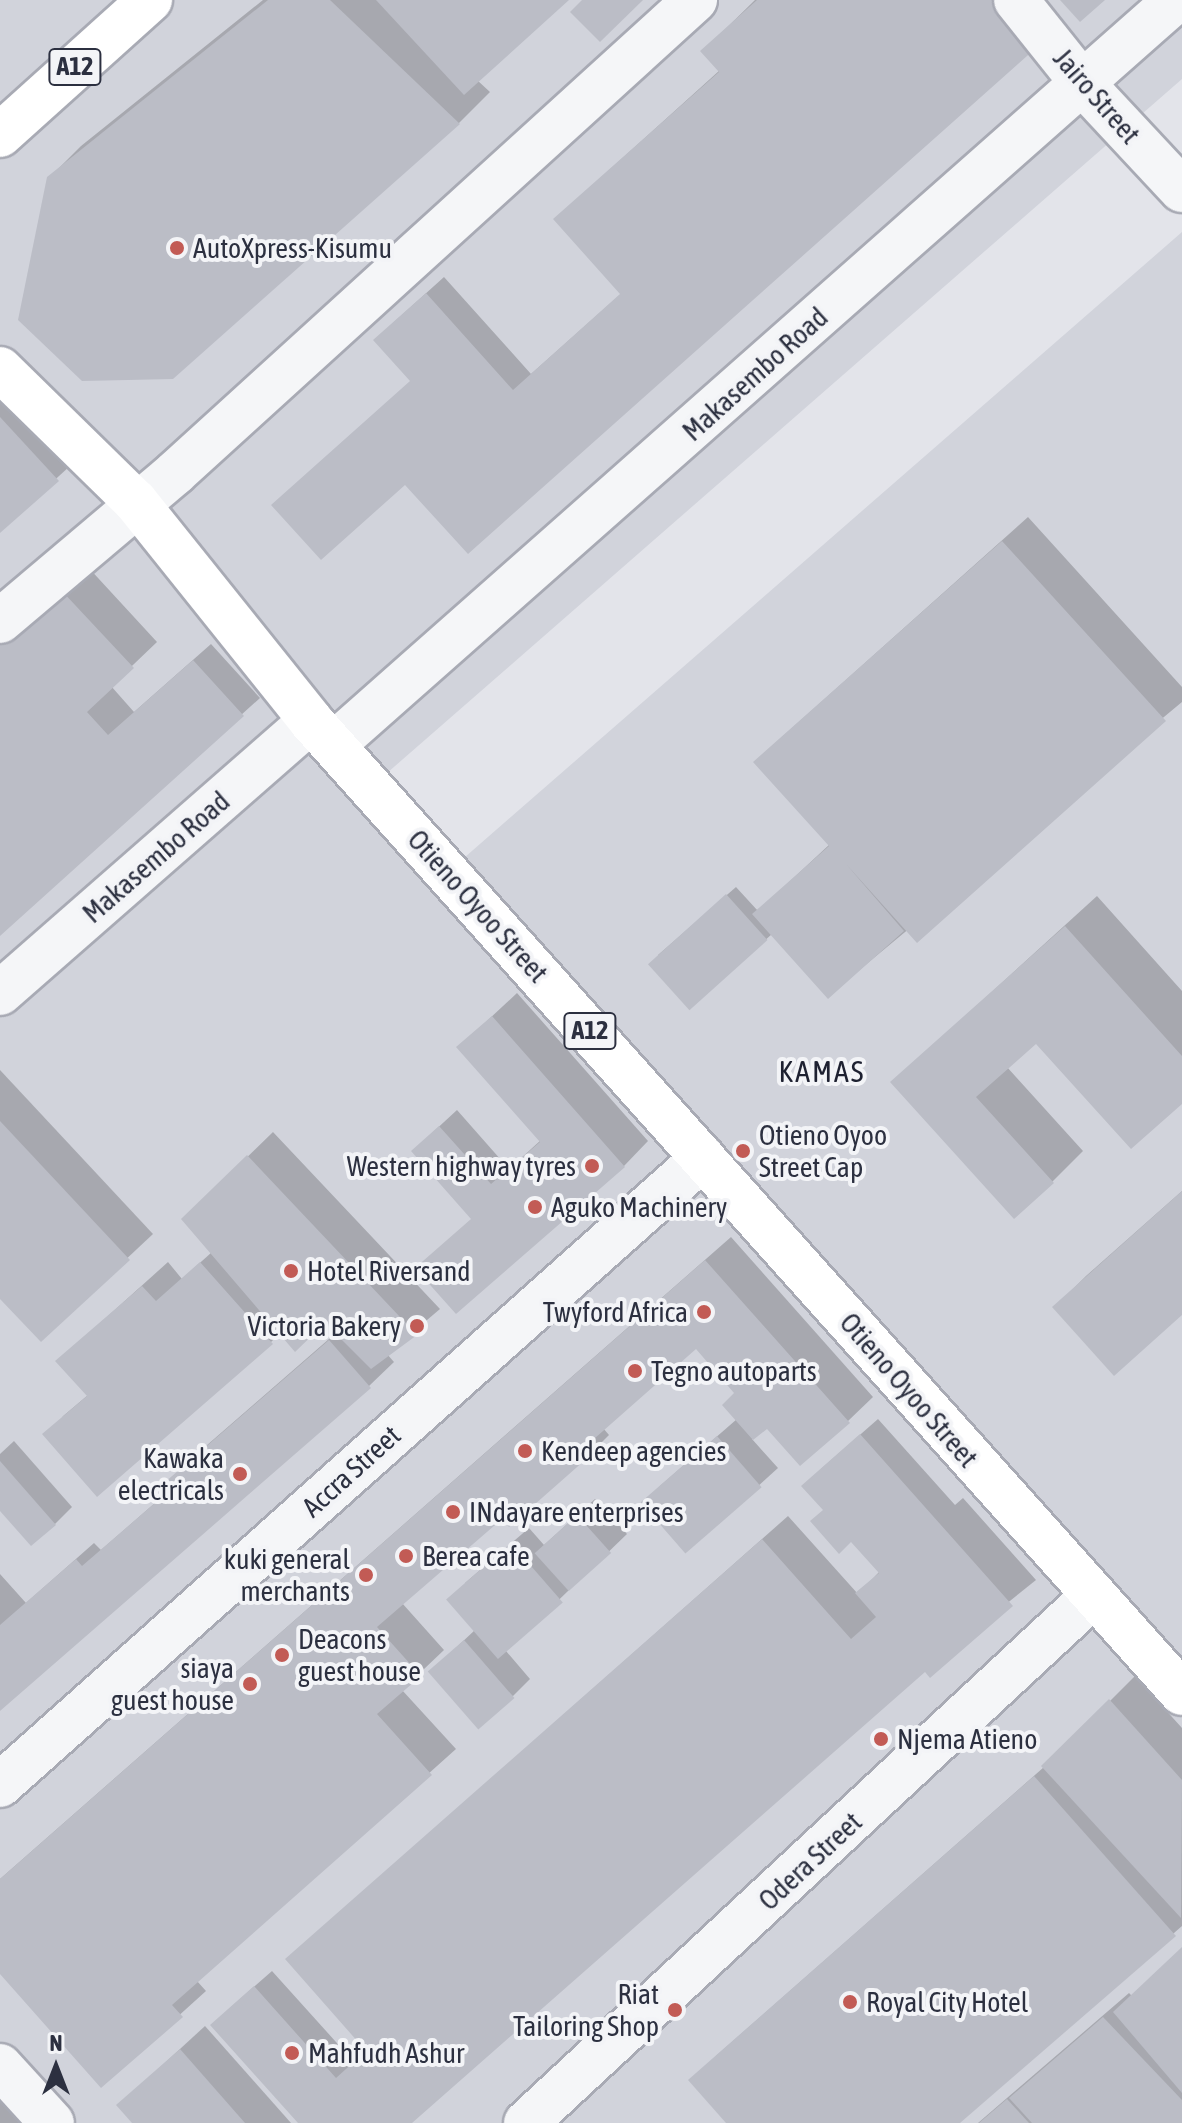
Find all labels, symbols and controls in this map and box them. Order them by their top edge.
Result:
street label: Jairo Street [1047,42,1147,150]
road number: A12 [47,45,103,89]
place label: AutoXpress-Kisumu [193,231,392,265]
marker: AutoXpress-Kisumu [168,239,186,257]
street label: Makasembo Road [676,300,834,448]
street label: Makasembo Road [76,784,236,930]
street label: Otieno Oyoo Street [401,823,555,989]
road number: A12 [562,1009,618,1053]
district label: KAMAS [779,1053,865,1089]
place label: Otieno Oyoo Street Cap [759,1118,887,1184]
marker: Otieno Oyoo Street Cap [734,1142,752,1160]
place label: Western highway tyres [347,1149,576,1183]
marker: Western highway tyres [583,1157,601,1175]
place label: Aguko Machinery [551,1190,727,1224]
marker: Aguko Machinery [526,1198,544,1216]
place label: Hotel Riversand [307,1254,471,1288]
marker: Hotel Riversand [282,1262,300,1280]
place label: Twyford Africa [543,1295,688,1329]
marker: Twyford Africa [695,1303,713,1321]
street label: Otieno Oyoo Street [833,1306,985,1474]
place label: Victoria Bakery [247,1309,401,1343]
marker: Victoria Bakery [408,1317,426,1335]
place label: Tegno autoparts [651,1354,817,1388]
marker: Tegno autoparts [626,1362,644,1380]
street label: Accra Street [295,1418,407,1524]
place label: Kendeep agencies [541,1434,726,1468]
place label: Kawaka electricals [118,1441,224,1507]
marker: Kendeep agencies [516,1442,534,1460]
marker: Kawaka electricals [231,1465,249,1483]
place label: INdayare enterprises [469,1495,684,1529]
marker: INdayare enterprises [444,1503,462,1521]
place label: Berea cafe [422,1539,530,1573]
place label: kuki general merchants [224,1542,350,1608]
marker: Berea cafe [397,1547,415,1565]
marker: kuki general merchants [357,1566,375,1584]
place label: Deacons guest house [298,1622,421,1688]
marker: Deacons guest house [273,1646,291,1664]
place label: siaya guest house [111,1651,234,1717]
marker: siaya guest house [241,1675,259,1693]
place label: Njema Atieno [897,1722,1037,1756]
marker: Njema Atieno [872,1730,890,1748]
street label: Odera Street [752,1805,868,1917]
place label: Riat Tailoring Shop [513,1977,659,2043]
place label: Royal City Hotel [866,1985,1028,2019]
marker: Royal City Hotel [841,1993,859,2011]
marker: Riat Tailoring Shop [666,2001,684,2019]
north arrow [16,2027,96,2107]
text: N [50,2030,62,2056]
place label: Mahfudh Ashur [308,2036,464,2070]
marker: Mahfudh Ashur [283,2044,301,2062]

